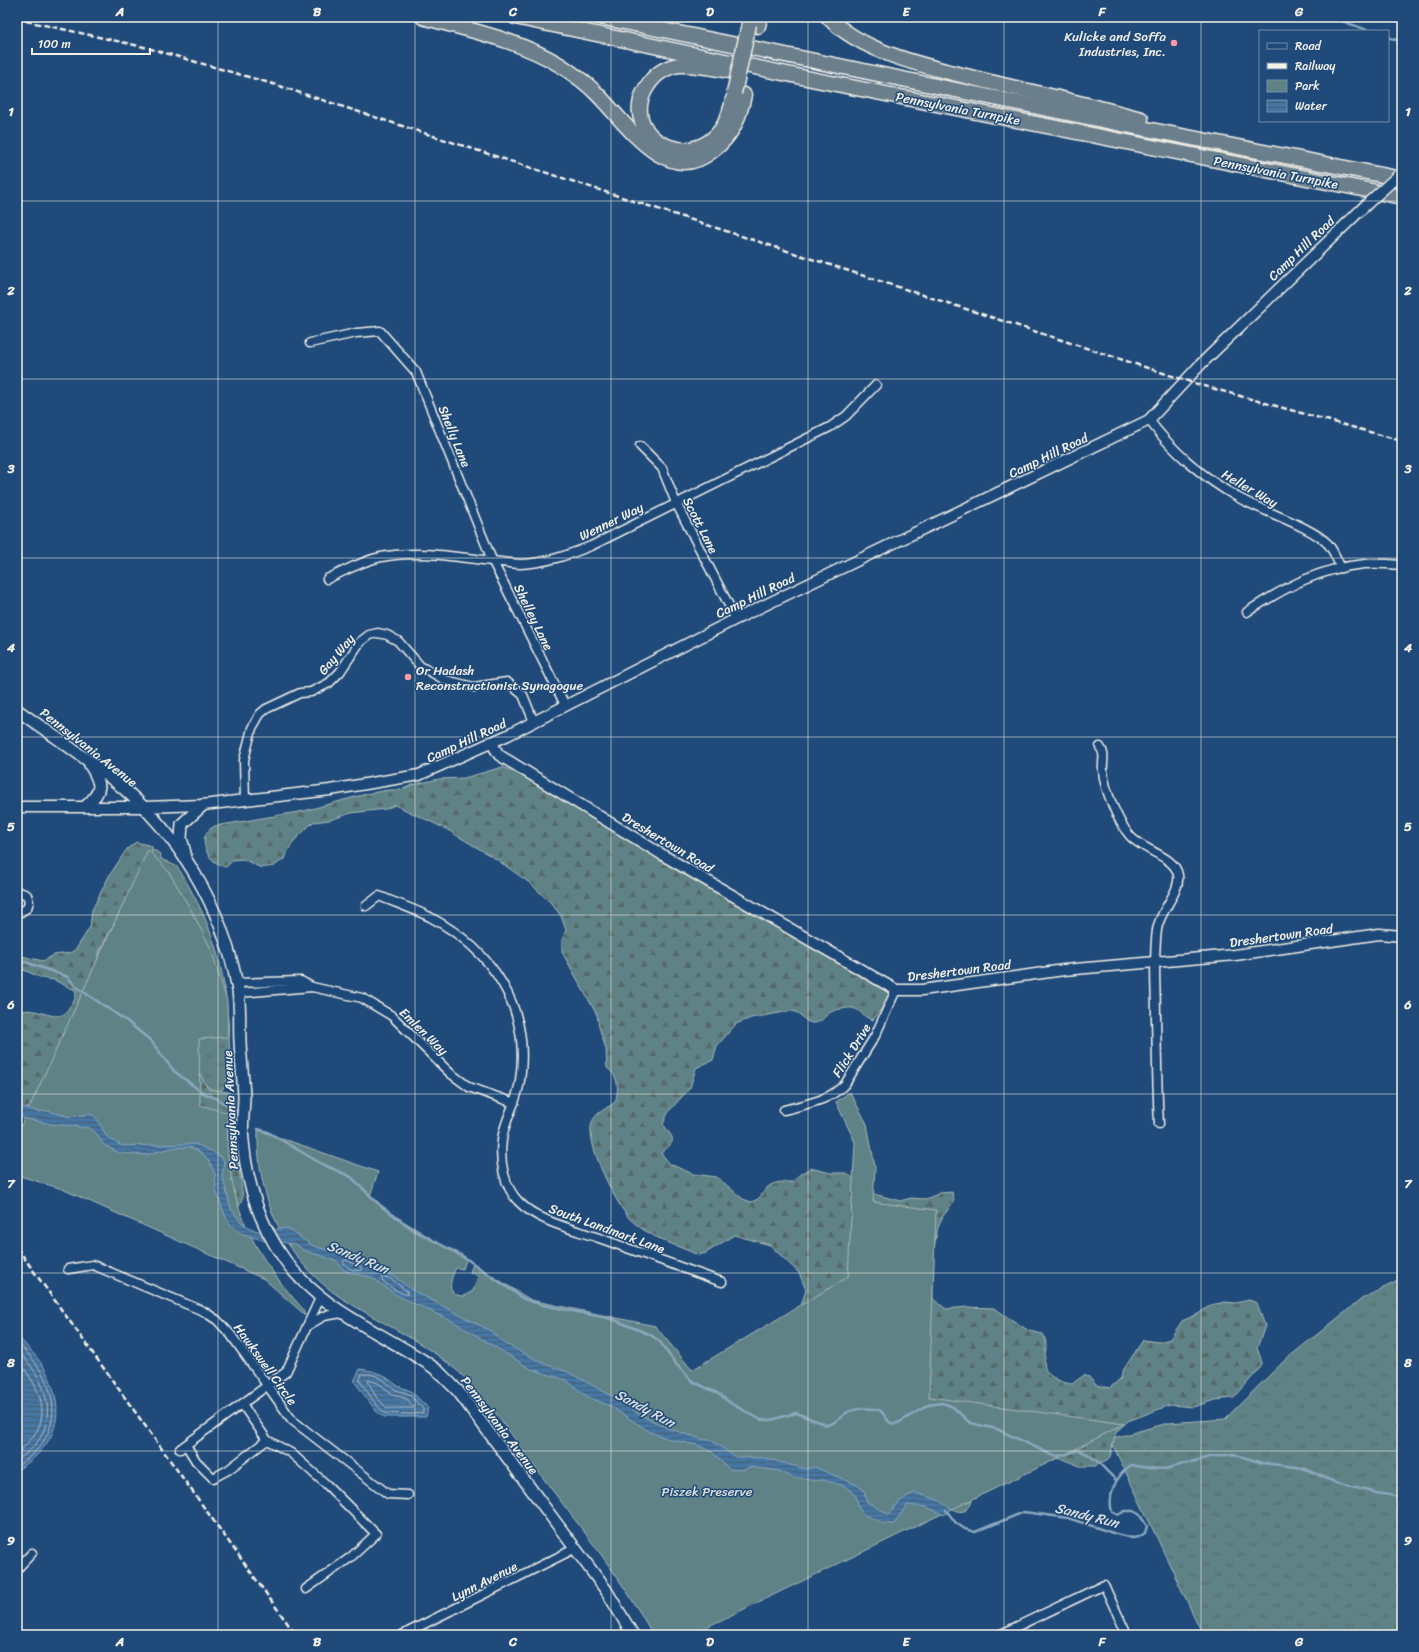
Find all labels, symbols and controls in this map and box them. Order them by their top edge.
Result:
text: A [115,0,124,23]
text: B [313,0,322,23]
text: C [508,0,518,23]
text: D [706,0,714,23]
text: E [902,0,911,23]
text: F [1097,0,1106,23]
text: G [1294,0,1304,23]
place label: Kulicke and Soffa Industries, Inc. [1064,25,1166,63]
scale bar [32,30,150,56]
legend [1259,30,1389,122]
text: 100 m [38,33,71,55]
text: Road [1295,35,1322,57]
marker: Kulicke and Soffa Industries, Inc. [1169,38,1179,48]
text: Railway [1295,55,1336,77]
text: Park [1295,75,1320,97]
street label: Pennsylvania Turnpike [894,85,1022,132]
text: Water [1295,95,1328,117]
text: 1 [8,100,14,123]
text: 1 [1405,100,1411,123]
street label: Pennsylvania Turnpike [1212,149,1340,196]
street label: Camp Hill Road [1262,209,1341,287]
text: 2 [6,279,15,302]
text: 2 [1403,279,1412,302]
street label: Shelly Lane [432,402,477,471]
street label: Camp Hill Road [1005,426,1093,485]
text: 3 [6,457,15,480]
text: 3 [1403,457,1412,480]
street label: Heller Way [1217,463,1283,514]
street label: Scott Lane [676,493,725,558]
street label: Wenner Way [575,496,648,547]
street label: Camp Hill Road [712,566,800,625]
street label: Shelley Lane [507,580,560,655]
street label: Gay Way [312,628,361,680]
text: 4 [6,636,16,659]
text: 4 [1403,636,1413,659]
place label: Or Hadash Reconstructionist Synagogue [416,659,584,697]
marker: Or Hadash Reconstructionist Synagogue [403,672,413,682]
street label: Pennsylvania Avenue [35,702,143,793]
street label: Camp Hill Road [422,711,511,769]
street label: Dreshertown Road [617,806,719,880]
text: 5 [7,815,15,838]
text: 5 [1404,815,1412,838]
street label: Dreshertown Road [1228,917,1335,954]
street label: Dreshertown Road [906,953,1013,988]
text: 6 [6,993,15,1016]
text: 6 [1403,993,1412,1016]
street label: Emlen Way [394,1002,454,1061]
street label: Flick Drive [826,1019,877,1082]
street label: Pennsylvania Avenue [216,1050,245,1170]
text: 7 [7,1172,16,1195]
text: 7 [1404,1172,1413,1195]
street label: South Landmark Lane [546,1197,668,1260]
water label: Sandy Run [323,1233,394,1282]
street label: Hawkswell Circle [228,1318,304,1411]
text: 8 [6,1351,15,1374]
text: 8 [1403,1351,1412,1374]
street label: Pennsylvania Avenue [455,1371,545,1480]
water label: Sandy Run [610,1382,681,1435]
park label: Piszek Preserve [662,1480,753,1503]
water label: Sandy Run [1052,1495,1123,1536]
text: 9 [7,1529,15,1552]
text: 9 [1404,1529,1412,1552]
street label: Lynn Avenue [447,1555,521,1608]
text: A [115,1630,124,1652]
text: B [313,1630,322,1652]
text: C [508,1630,518,1652]
text: D [706,1630,714,1652]
text: E [902,1630,911,1652]
text: F [1097,1630,1106,1652]
text: G [1294,1630,1304,1652]

